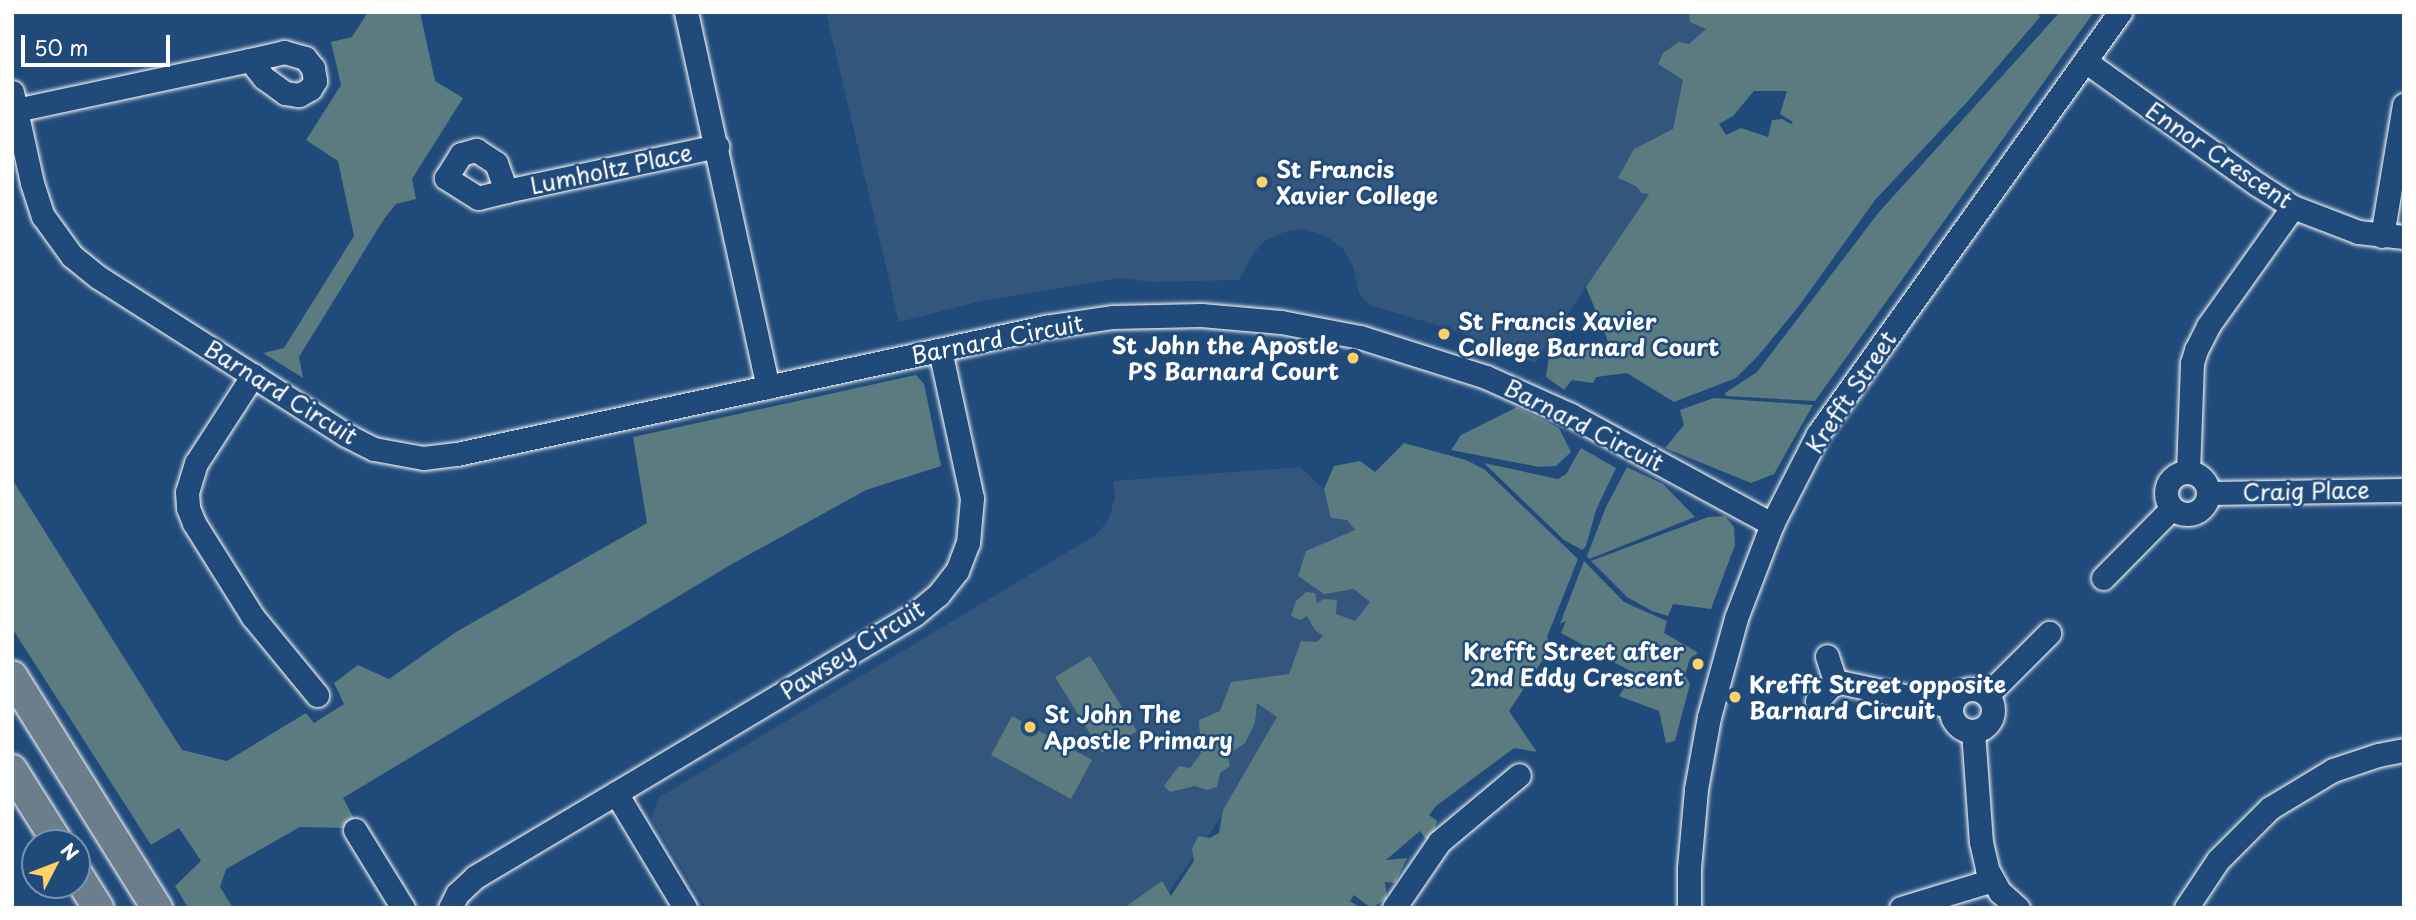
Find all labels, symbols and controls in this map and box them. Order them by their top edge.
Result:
scale bar [24,21,173,65]
text: 50 m [34,31,88,63]
street label: Ennor Crescent [2140,96,2298,214]
street label: Lumholtz Place [527,138,695,200]
place label: St Francis Xavier College [1276,155,1439,209]
marker: St Francis Xavier College [1254,174,1270,190]
place label: St Francis Xavier College Barnard Court [1458,307,1724,361]
street label: Barnard Circuit [908,309,1086,369]
marker: St Francis Xavier College Barnard Court [1436,326,1452,342]
street label: Krefft Street [1800,326,1902,458]
place label: St John the Apostle PS Barnard Court [1111,331,1339,385]
street label: Barnard Circuit [199,334,363,450]
marker: St John the Apostle PS Barnard Court [1345,350,1361,366]
street label: Barnard Circuit [1500,373,1668,477]
street label: Craig Place [2242,476,2370,506]
street label: Pawsey Circuit [775,595,929,705]
place label: Krefft Street after 2nd Eddy Crescent [1462,637,1684,691]
marker: Krefft Street after 2nd Eddy Crescent [1690,656,1706,672]
place label: Krefft Street opposite Barnard Circuit [1749,670,2008,724]
marker: Krefft Street opposite Barnard Circuit [1727,689,1743,705]
place label: St John The Apostle Primary [1044,700,1234,754]
marker: St John The Apostle Primary [1022,719,1038,735]
north arrow [21,829,91,899]
text: N [55,836,86,866]

